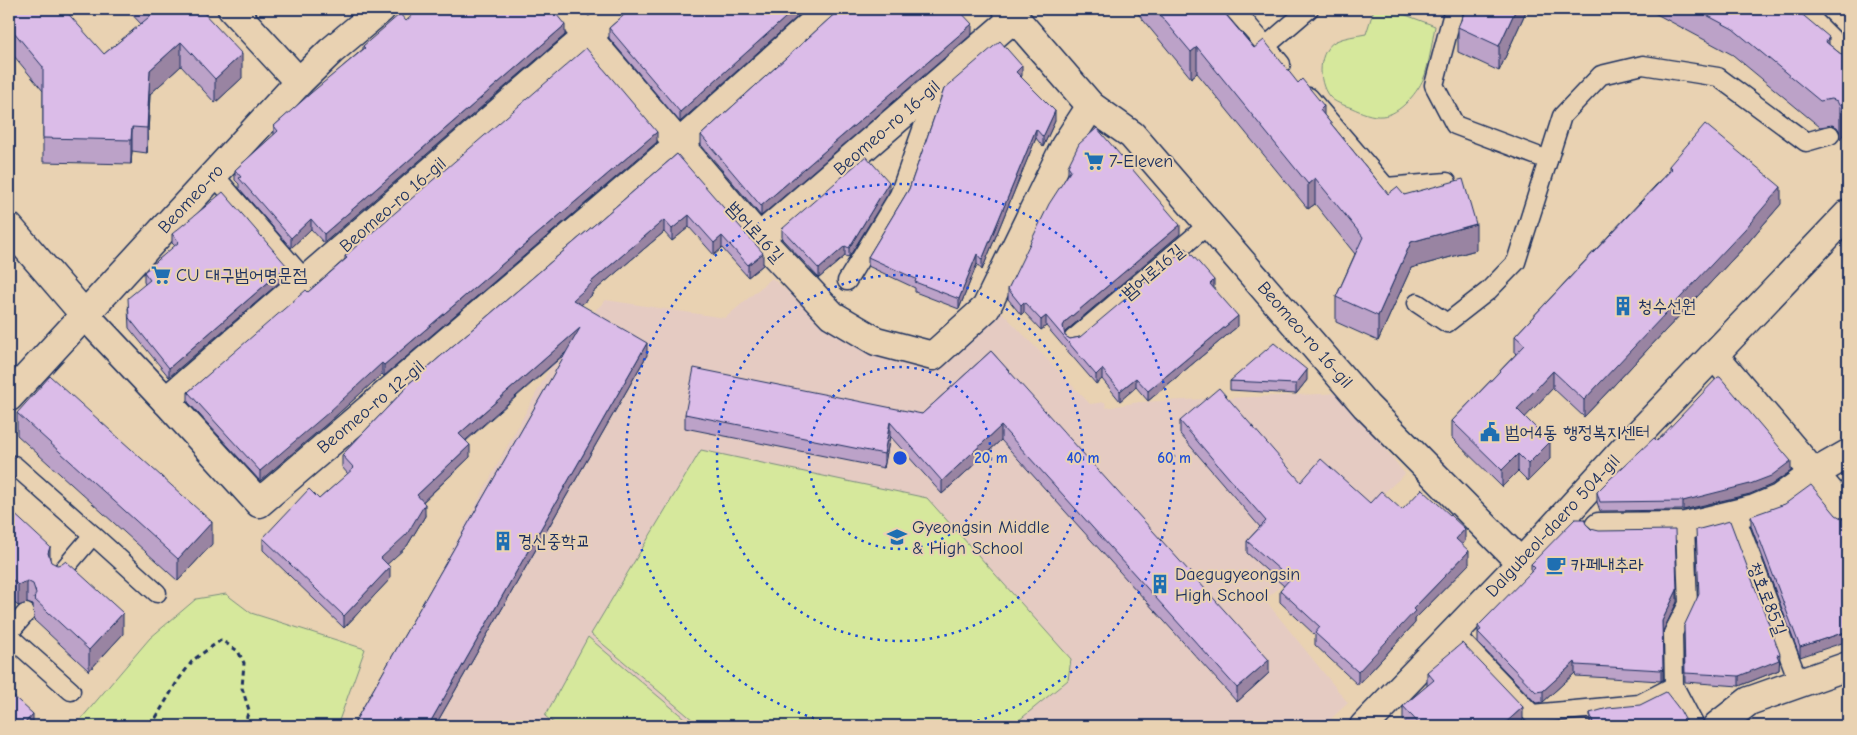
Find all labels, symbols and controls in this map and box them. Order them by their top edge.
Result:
street label: Beomeo-ro 16-gil [829,76,945,180]
supermarket icon: 7-Eleven [1083,150,1105,172]
place label: 7-Eleven [1109,151,1173,172]
street label: Beomeo-ro 16-gil [335,153,451,257]
street label: Beomeo-ro [154,160,228,238]
street label: 범어로16길 [722,197,788,267]
street label: 범어로16길 [1118,240,1189,304]
supermarket icon: CU 대구범어명문점 [150,264,172,286]
place label: CU 대구범어명문점 [176,265,307,286]
street label: Beomeo-ro 16-gil [1253,277,1357,393]
building icon: 청수선원 [1612,295,1634,317]
place label: 청수선원 [1638,296,1696,317]
street label: Beomeo-ro 12-gil [313,356,429,458]
public building icon: 범어4동 행정복지센터 [1479,421,1501,443]
place label: 범어4동 행정복지센터 [1505,422,1650,443]
centre of rings [891,449,909,467]
text: 20 m [974,449,1008,467]
text: 40 m [1067,449,1100,467]
text: 60 m [1157,449,1191,467]
street label: Dalgubeol-daero 504-gil [1482,450,1624,602]
place label: Gyeongsin Middle & High School [912,517,1049,559]
school or university icon: Gyeongsin Middle & High School [886,526,908,548]
building icon: 경신중학교 [492,530,514,552]
place label: 경신중학교 [518,531,590,552]
cafe icon: 카페내추라 [1545,554,1567,576]
place label: 카페내추라 [1571,555,1644,576]
street label: 청호로85길 [1743,559,1791,639]
place label: Daegugyeongsin High School [1175,564,1300,606]
building icon: Daegugyeongsin High School [1149,573,1171,595]

